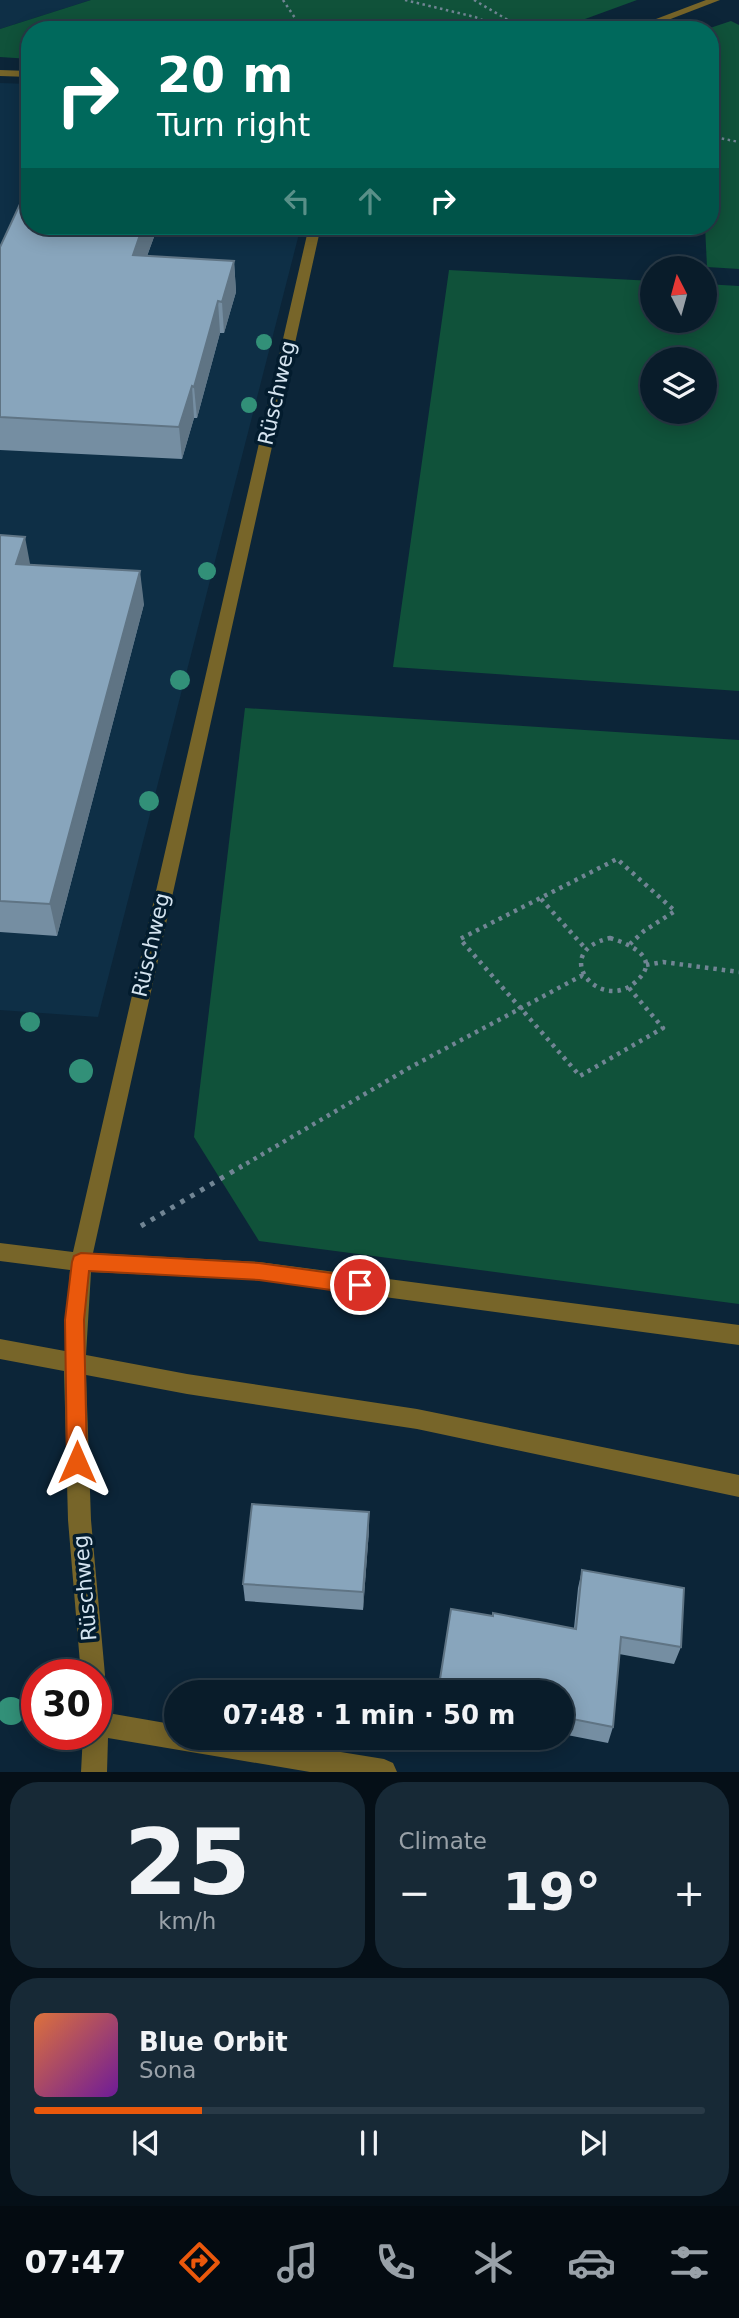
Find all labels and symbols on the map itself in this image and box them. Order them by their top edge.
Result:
north arrow [640,256,718,332]
street label: Rüschweg [253,339,301,447]
street label: Rüschweg [127,891,175,999]
pin [330,1255,390,1315]
position arrow [40,1425,114,1499]
street label: Rüschweg [68,1534,102,1642]
speed limit sign: 30 [21,1659,112,1750]

